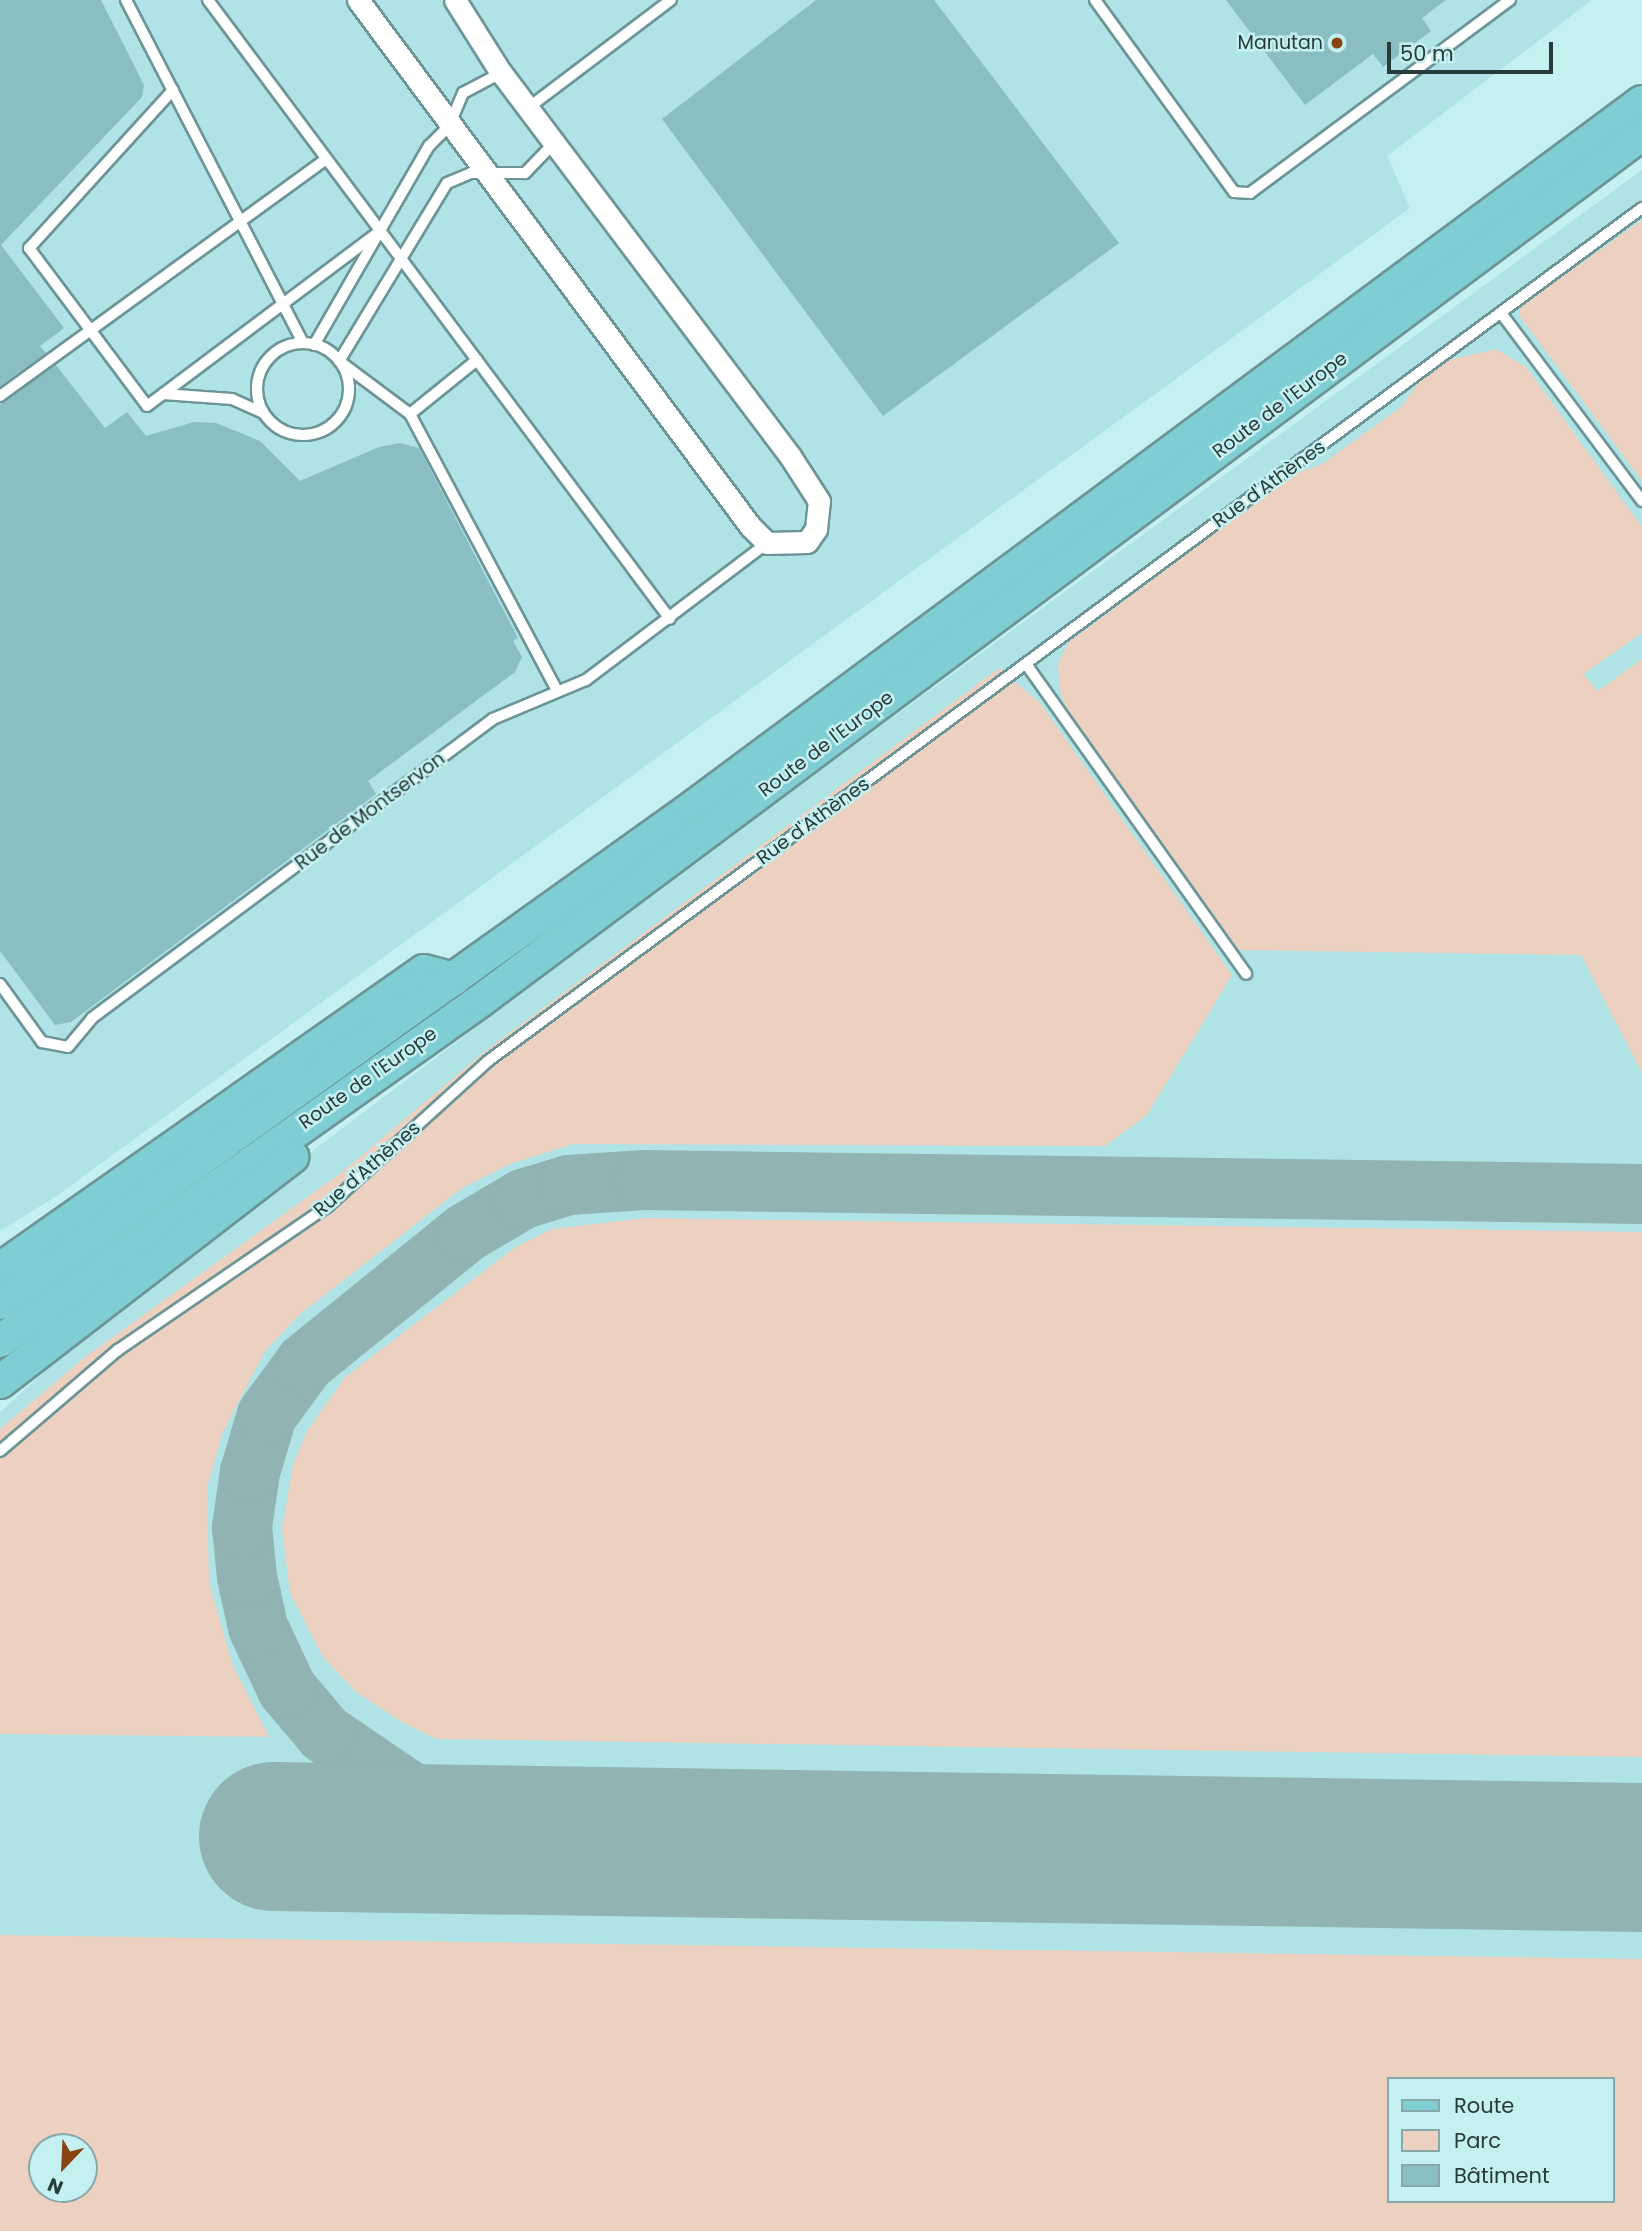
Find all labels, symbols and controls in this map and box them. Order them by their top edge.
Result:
scale bar [1390,28,1556,72]
place label: Manutan [1238,32,1323,54]
marker: Manutan [1329,35,1345,51]
text: 50 m [1400,39,1454,68]
street label: Route de l'Europe [1208,347,1352,463]
street label: Rue d'Athènes [1208,435,1330,533]
street label: Route de l'Europe [754,686,898,802]
street label: Rue de Montservon [291,747,449,875]
street label: Rue d'Athènes [752,772,874,870]
street label: Route de l'Europe [295,1022,441,1134]
street label: Rue d'Athènes [309,1116,425,1222]
legend [1386,2077,1614,2203]
text: Route [1454,2091,1514,2120]
text: Parc [1454,2126,1501,2155]
north arrow [28,2133,98,2203]
text: Bâtiment [1454,2161,1550,2190]
text: N [44,2171,67,2201]

